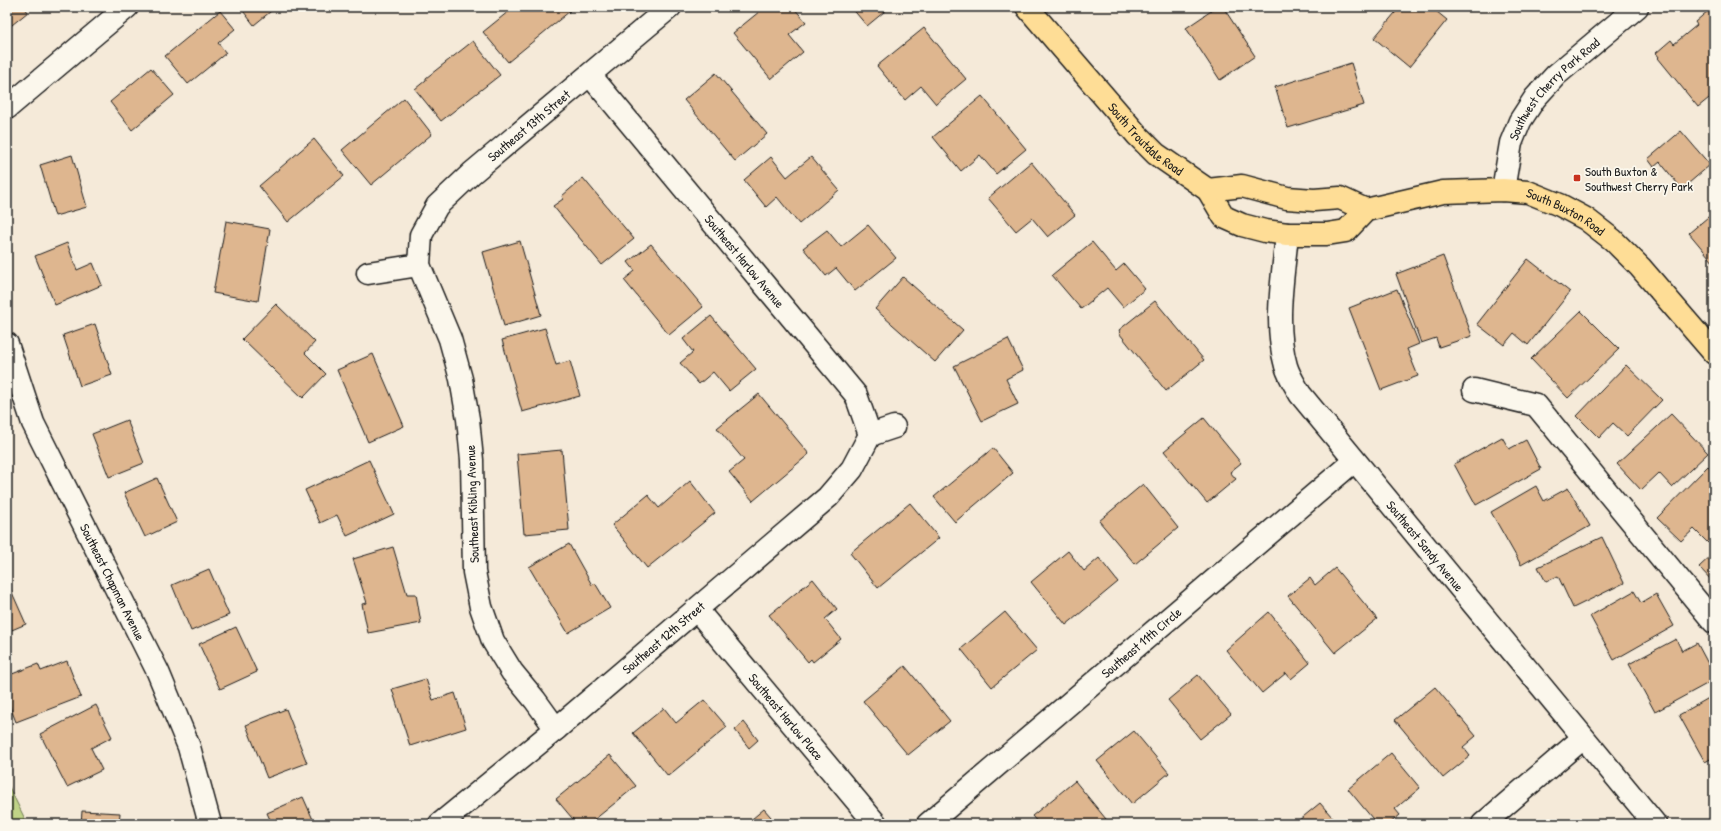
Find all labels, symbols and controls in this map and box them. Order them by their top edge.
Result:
street label: Southwest Cherry Park Road [1504,33,1603,143]
street label: Southeast 13th Street [483,85,574,165]
street label: South Troutdale Road [1104,99,1187,179]
place label: South Buxton & Southwest Cherry Park [1585,162,1694,195]
marker: South Buxton & Southwest Cherry Park [1572,173,1582,183]
street label: South Buxton Road [1524,183,1609,240]
street label: Southeast Harlow Avenue [701,211,789,312]
street label: Southeast Kibling Avenue [461,445,483,563]
street label: Southeast Sandy Avenue [1382,497,1468,595]
street label: Southeast Chapman Avenue [76,521,150,643]
street label: Southeast 12th Street [618,597,709,678]
street label: Southeast 11th Circle [1097,603,1185,682]
street label: Southeast Harlow Place [745,669,828,764]

